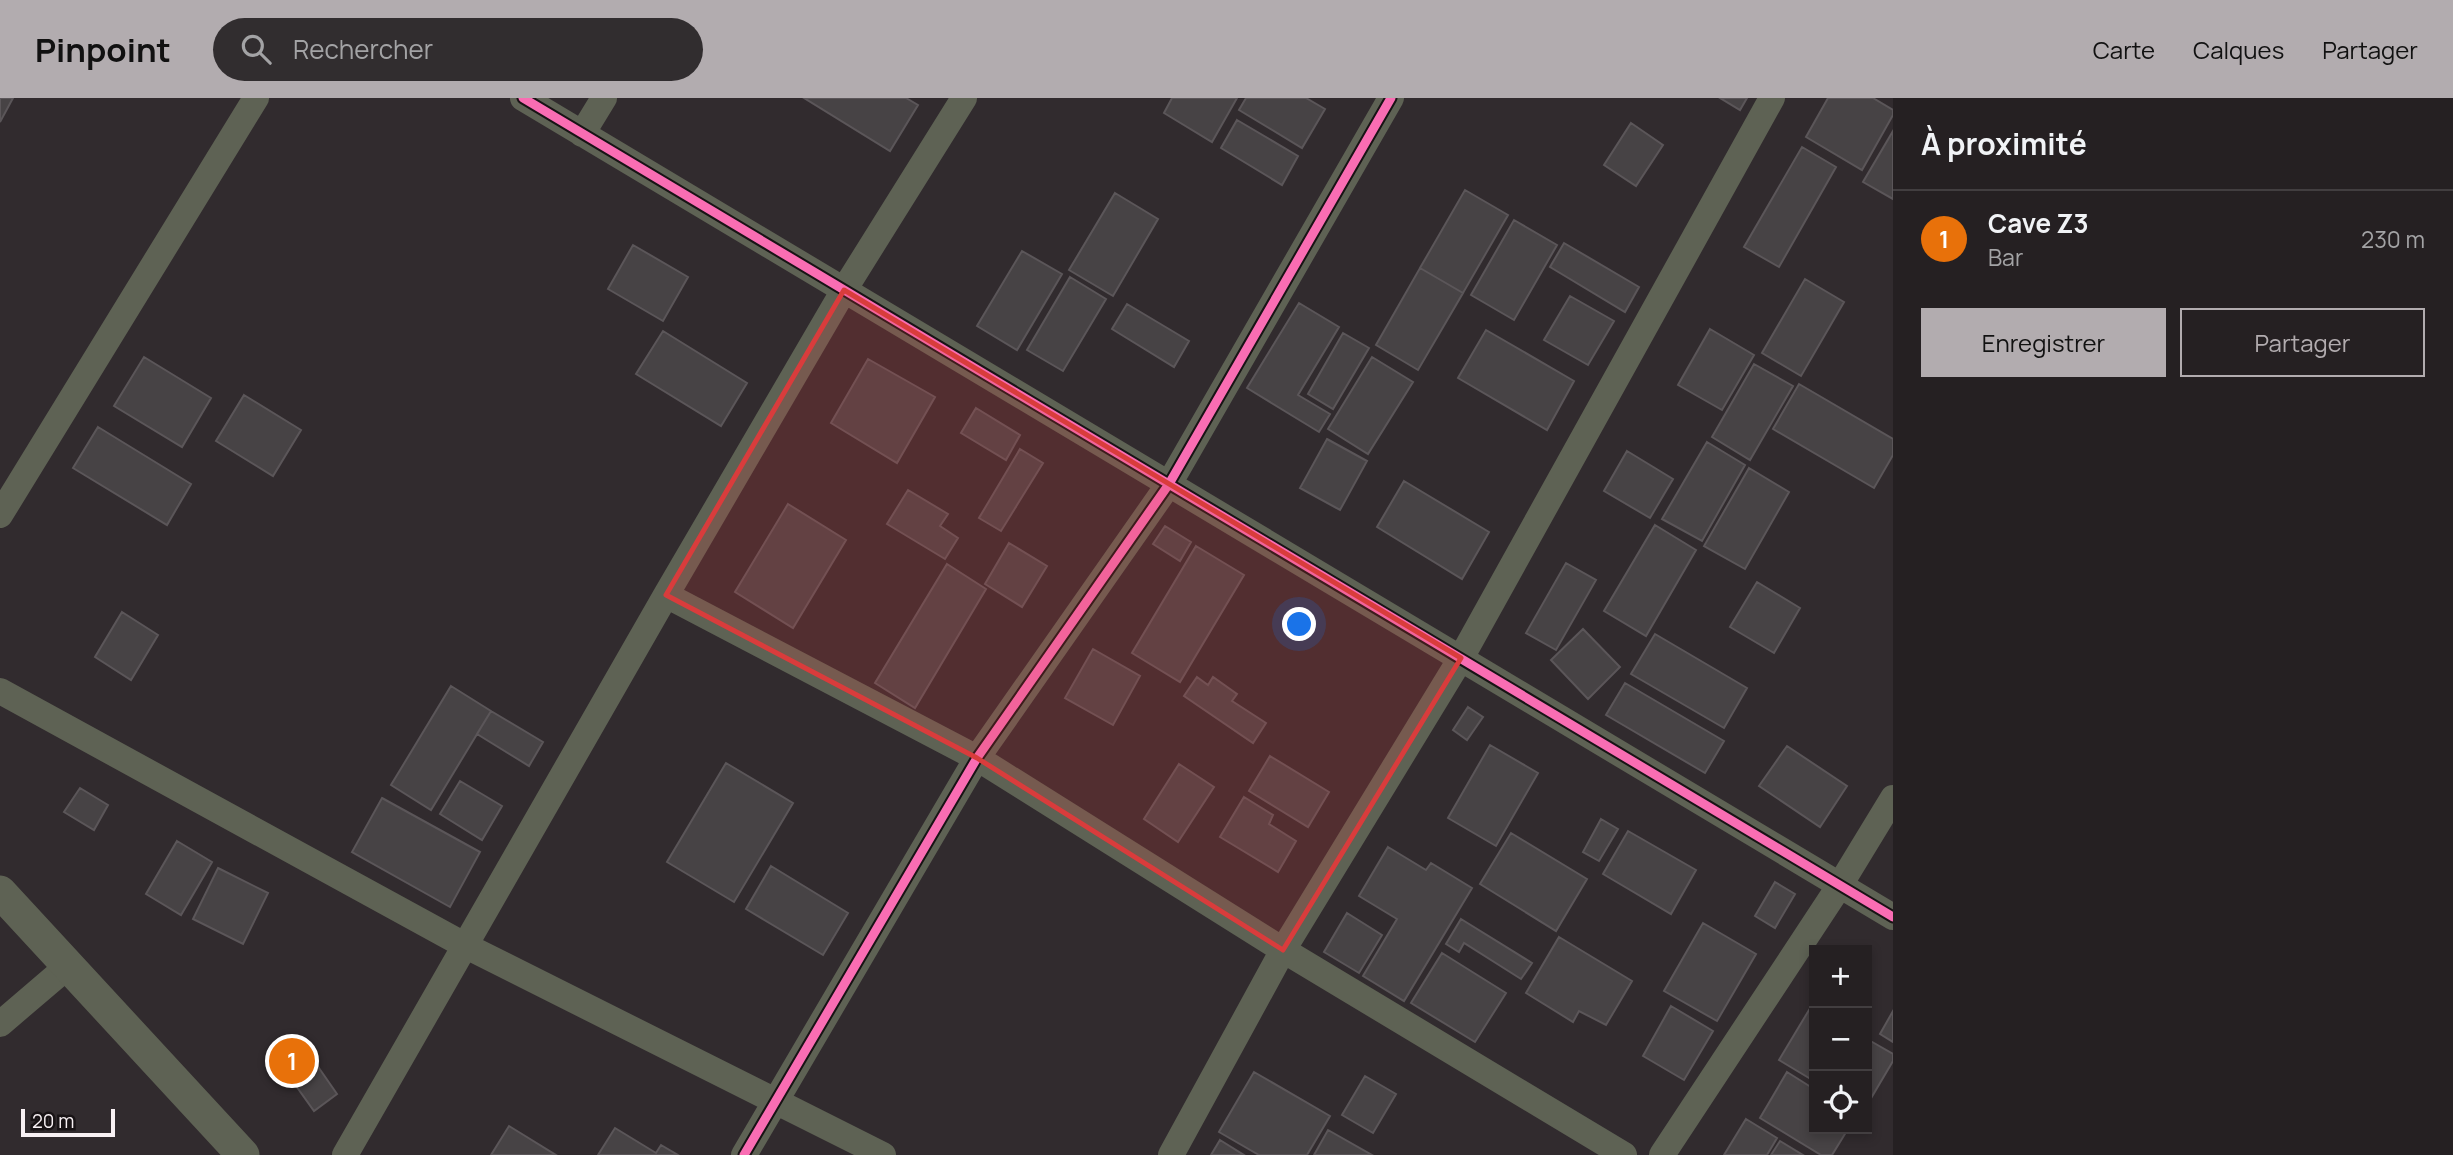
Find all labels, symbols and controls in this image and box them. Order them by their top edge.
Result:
search box [213,18,703,81]
text: Pinpoint [35,27,171,72]
icon: search [237,30,275,68]
text: Rechercher [293,31,433,67]
text: Carte [2093,33,2155,66]
text: Calques [2193,33,2284,66]
text: Partager [2322,33,2418,66]
text: À proximité [1921,123,2087,164]
text: Cave Z3 [1988,205,2089,241]
text: 1 [1939,223,1949,255]
text: 230 m [2361,223,2425,255]
text: Bar [1988,241,2023,273]
button: Enregistrer [1921,308,2166,377]
button: Partager [2180,308,2425,377]
your location [1282,607,1316,641]
map controls [1809,945,1872,1134]
button: + [1809,945,1872,1008]
button: − [1809,1008,1872,1071]
pin: 1 [269,1035,315,1087]
button: locate [1809,1071,1872,1134]
scale bar [21,1106,116,1138]
text: 20 m [32,1108,74,1134]

